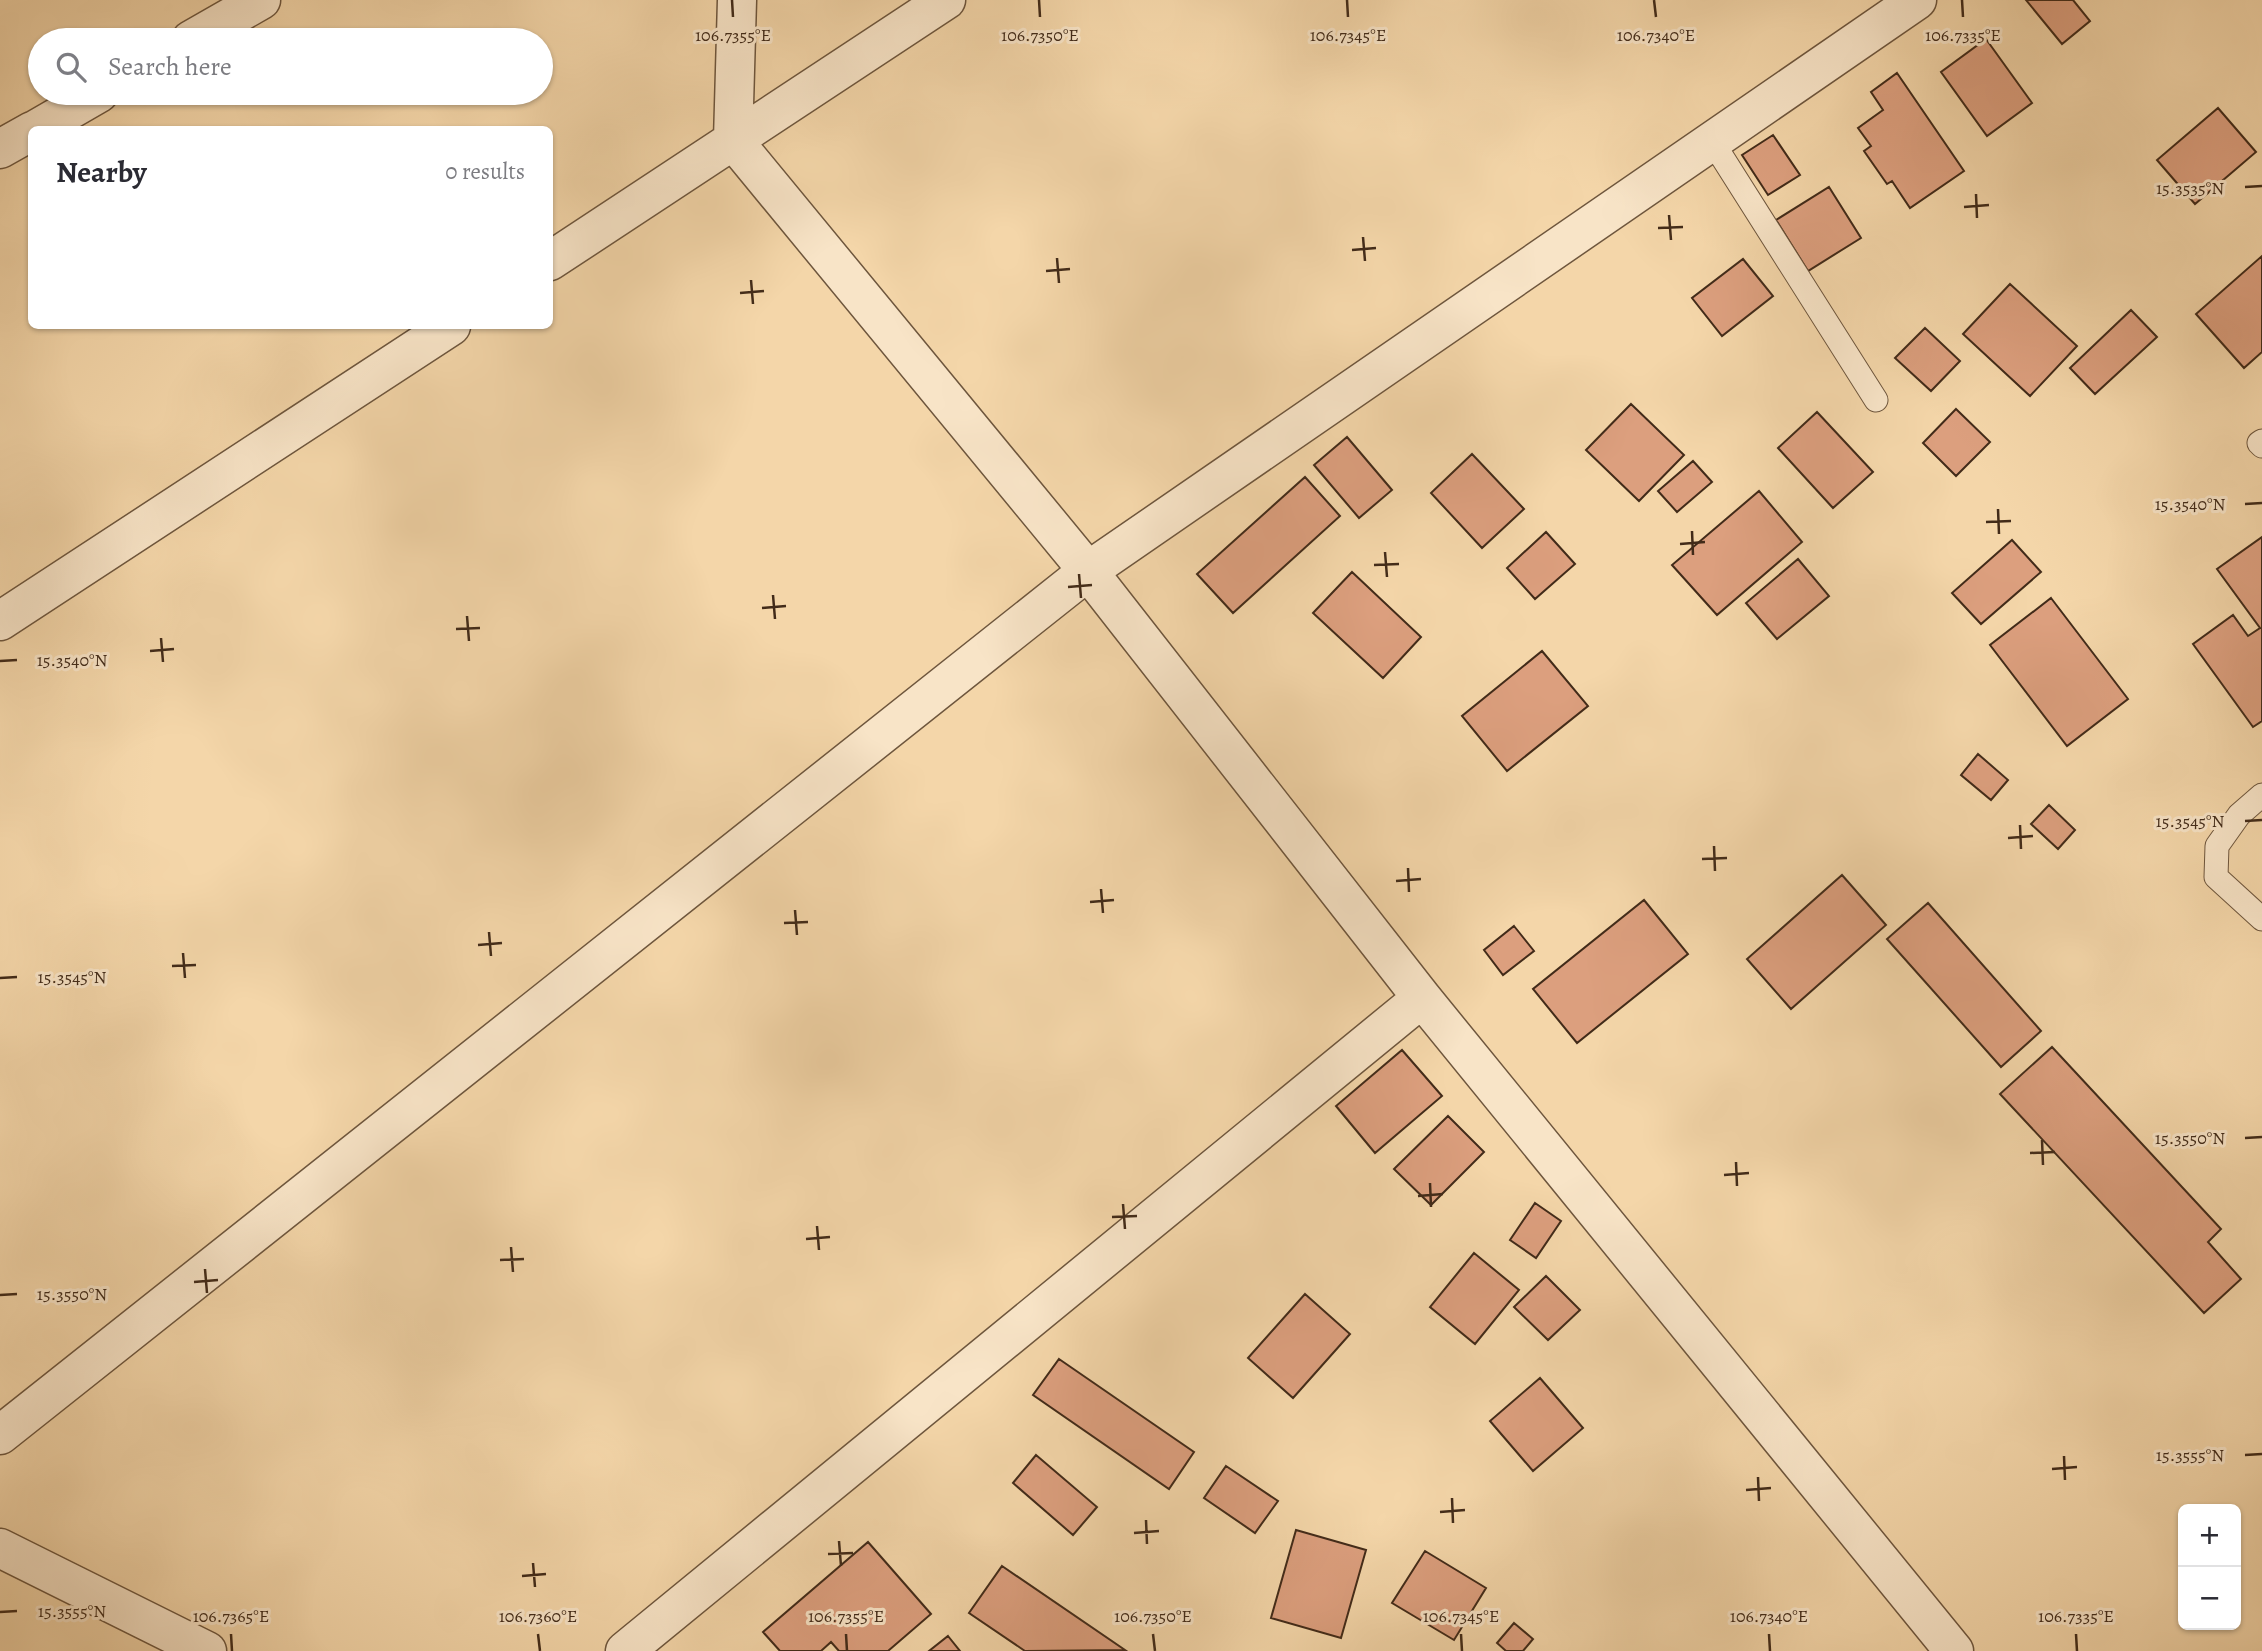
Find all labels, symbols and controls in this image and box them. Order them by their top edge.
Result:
text: 106.7355°E [695,23,771,47]
text: 106.7350°E [1001,23,1079,47]
text: 106.7345°E [1310,23,1386,47]
text: 106.7340°E [1617,23,1695,47]
text: 106.7335°E [1925,23,2001,47]
search box [28,28,553,105]
icon: search [52,48,90,86]
text: Search here [108,49,232,84]
text: Nearby [56,152,147,192]
text: 0 results [445,156,525,187]
text: 15.3535°N [2156,176,2224,200]
text: 15.3540°N [2155,492,2225,516]
text: 15.3540°N [37,648,107,672]
text: 15.3545°N [2156,809,2224,833]
text: 15.3545°N [38,965,106,989]
text: 15.3550°N [2155,1126,2225,1150]
text: 15.3550°N [37,1282,107,1306]
text: 15.3555°N [2156,1443,2224,1467]
map controls [2178,1504,2241,1630]
button: + [2178,1504,2241,1567]
button: − [2178,1567,2241,1630]
text: 15.3555°N [38,1599,106,1623]
text: 106.7365°E [193,1604,269,1628]
text: 106.7360°E [499,1604,577,1628]
text: 106.7355°E [808,1604,884,1628]
text: 106.7350°E [1114,1604,1192,1628]
text: 106.7345°E [1423,1604,1499,1628]
text: 106.7340°E [1730,1604,1808,1628]
text: 106.7335°E [2038,1604,2114,1628]

